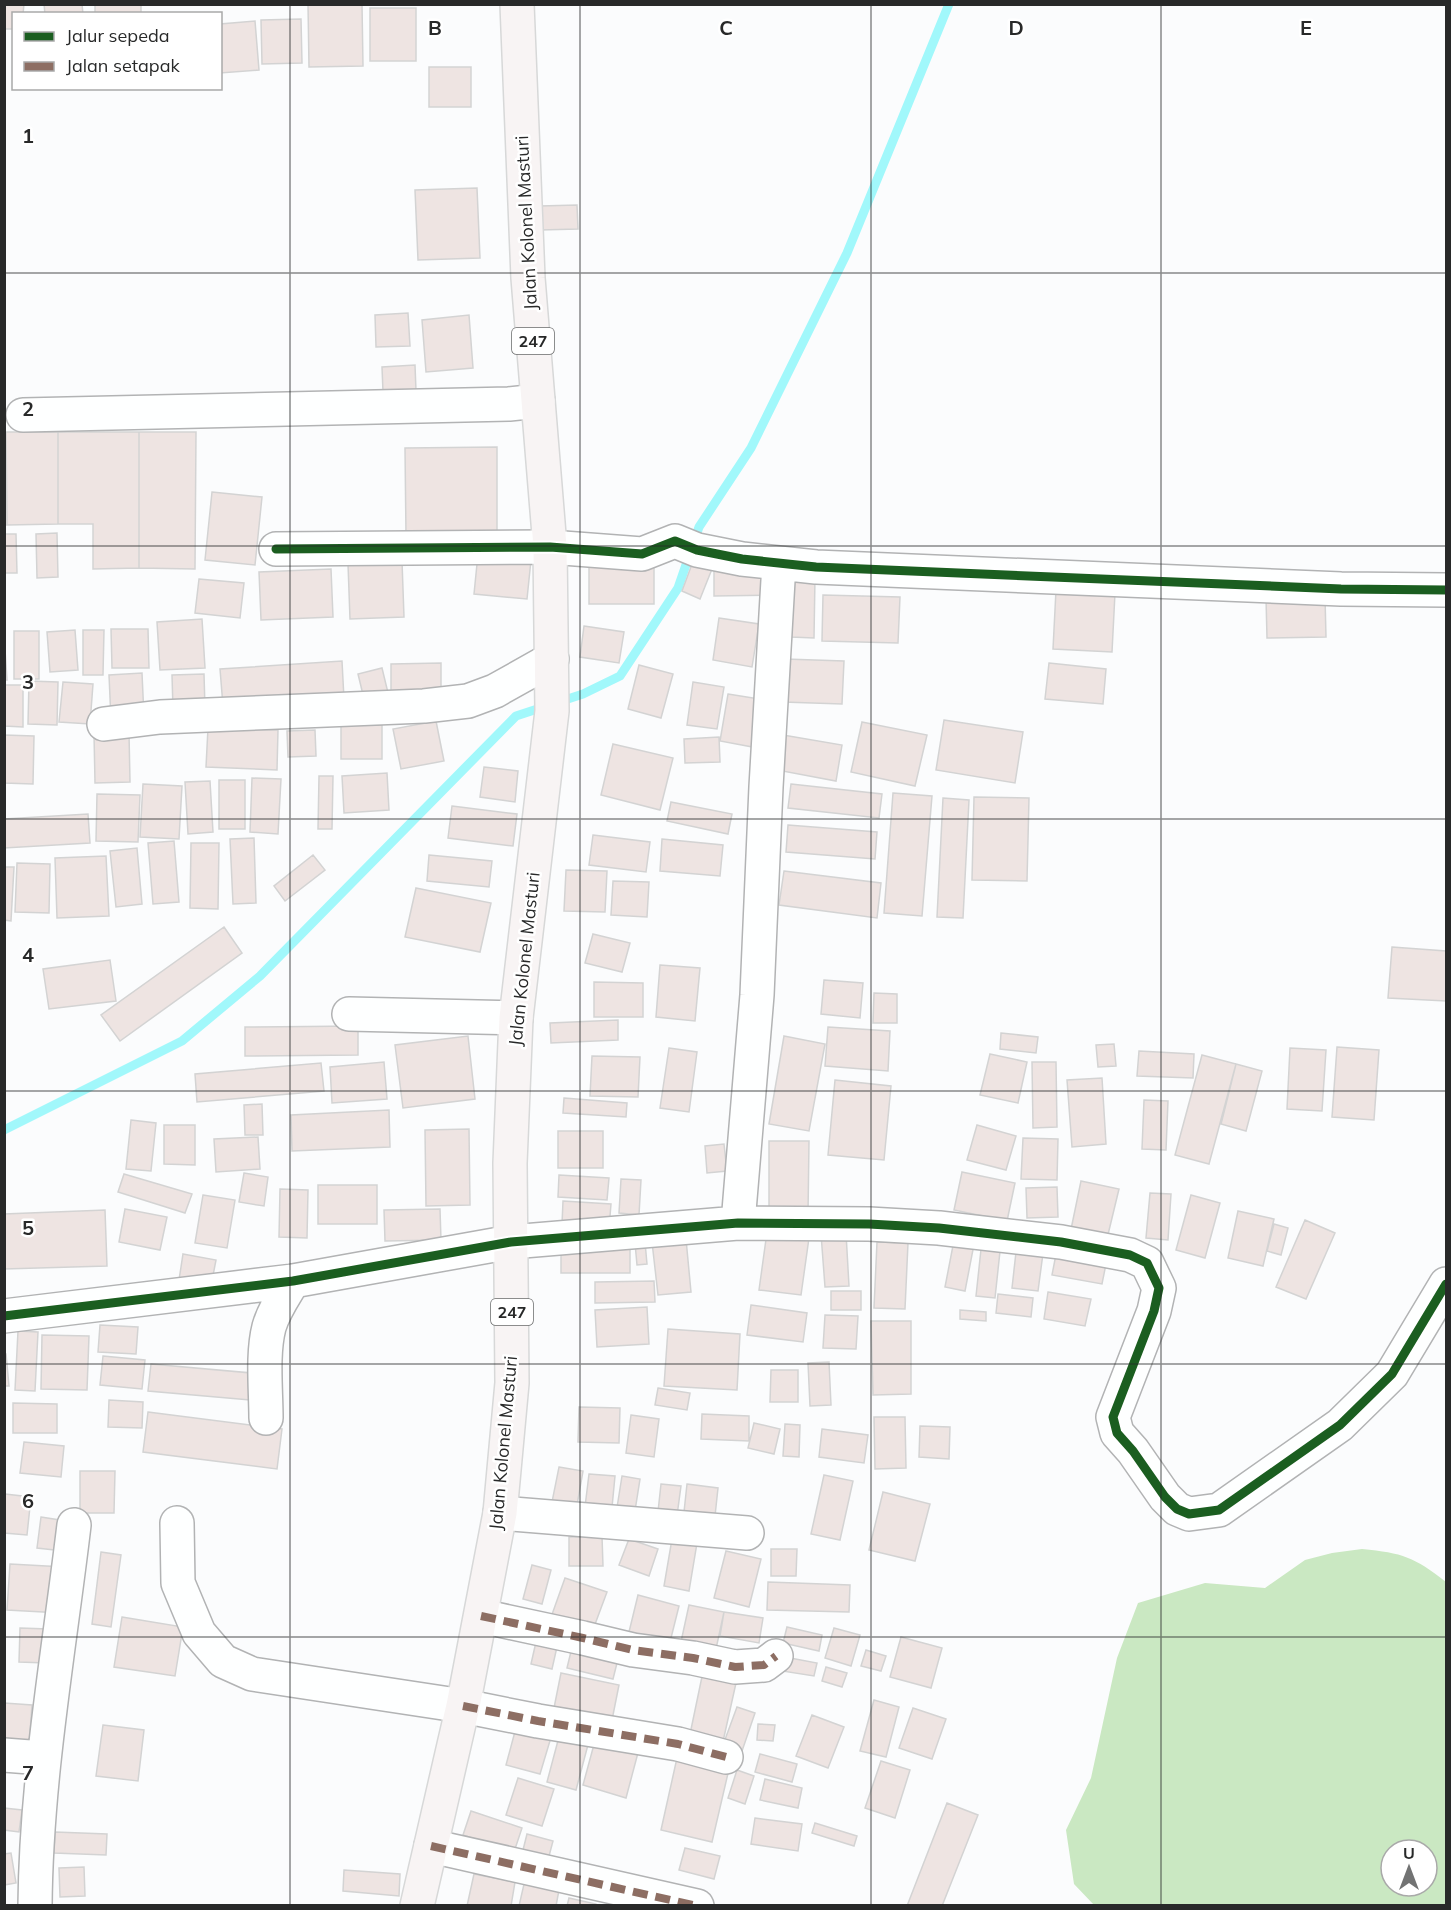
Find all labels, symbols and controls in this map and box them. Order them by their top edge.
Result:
legend [12,12,222,90]
text: B [428,15,442,40]
text: C [719,15,733,40]
text: D [1008,15,1024,40]
text: E [1300,15,1312,40]
text: Jalur sepeda [66,24,170,47]
text: Jalan setapak [66,54,180,77]
text: 1 [22,123,34,148]
street label: Jalan Kolonel Masturi [510,135,542,311]
road number: 247 [512,328,554,354]
text: 2 [22,396,34,421]
text: 3 [22,669,34,694]
street label: Jalan Kolonel Masturi [503,871,545,1047]
text: 4 [22,942,34,967]
text: 5 [22,1215,34,1240]
road number: 247 [491,1299,533,1325]
street label: Jalan Kolonel Masturi [484,1355,522,1531]
text: 6 [22,1488,34,1513]
text: 7 [22,1760,34,1785]
north arrow [1379,1838,1439,1898]
text: U [1403,1843,1415,1863]

